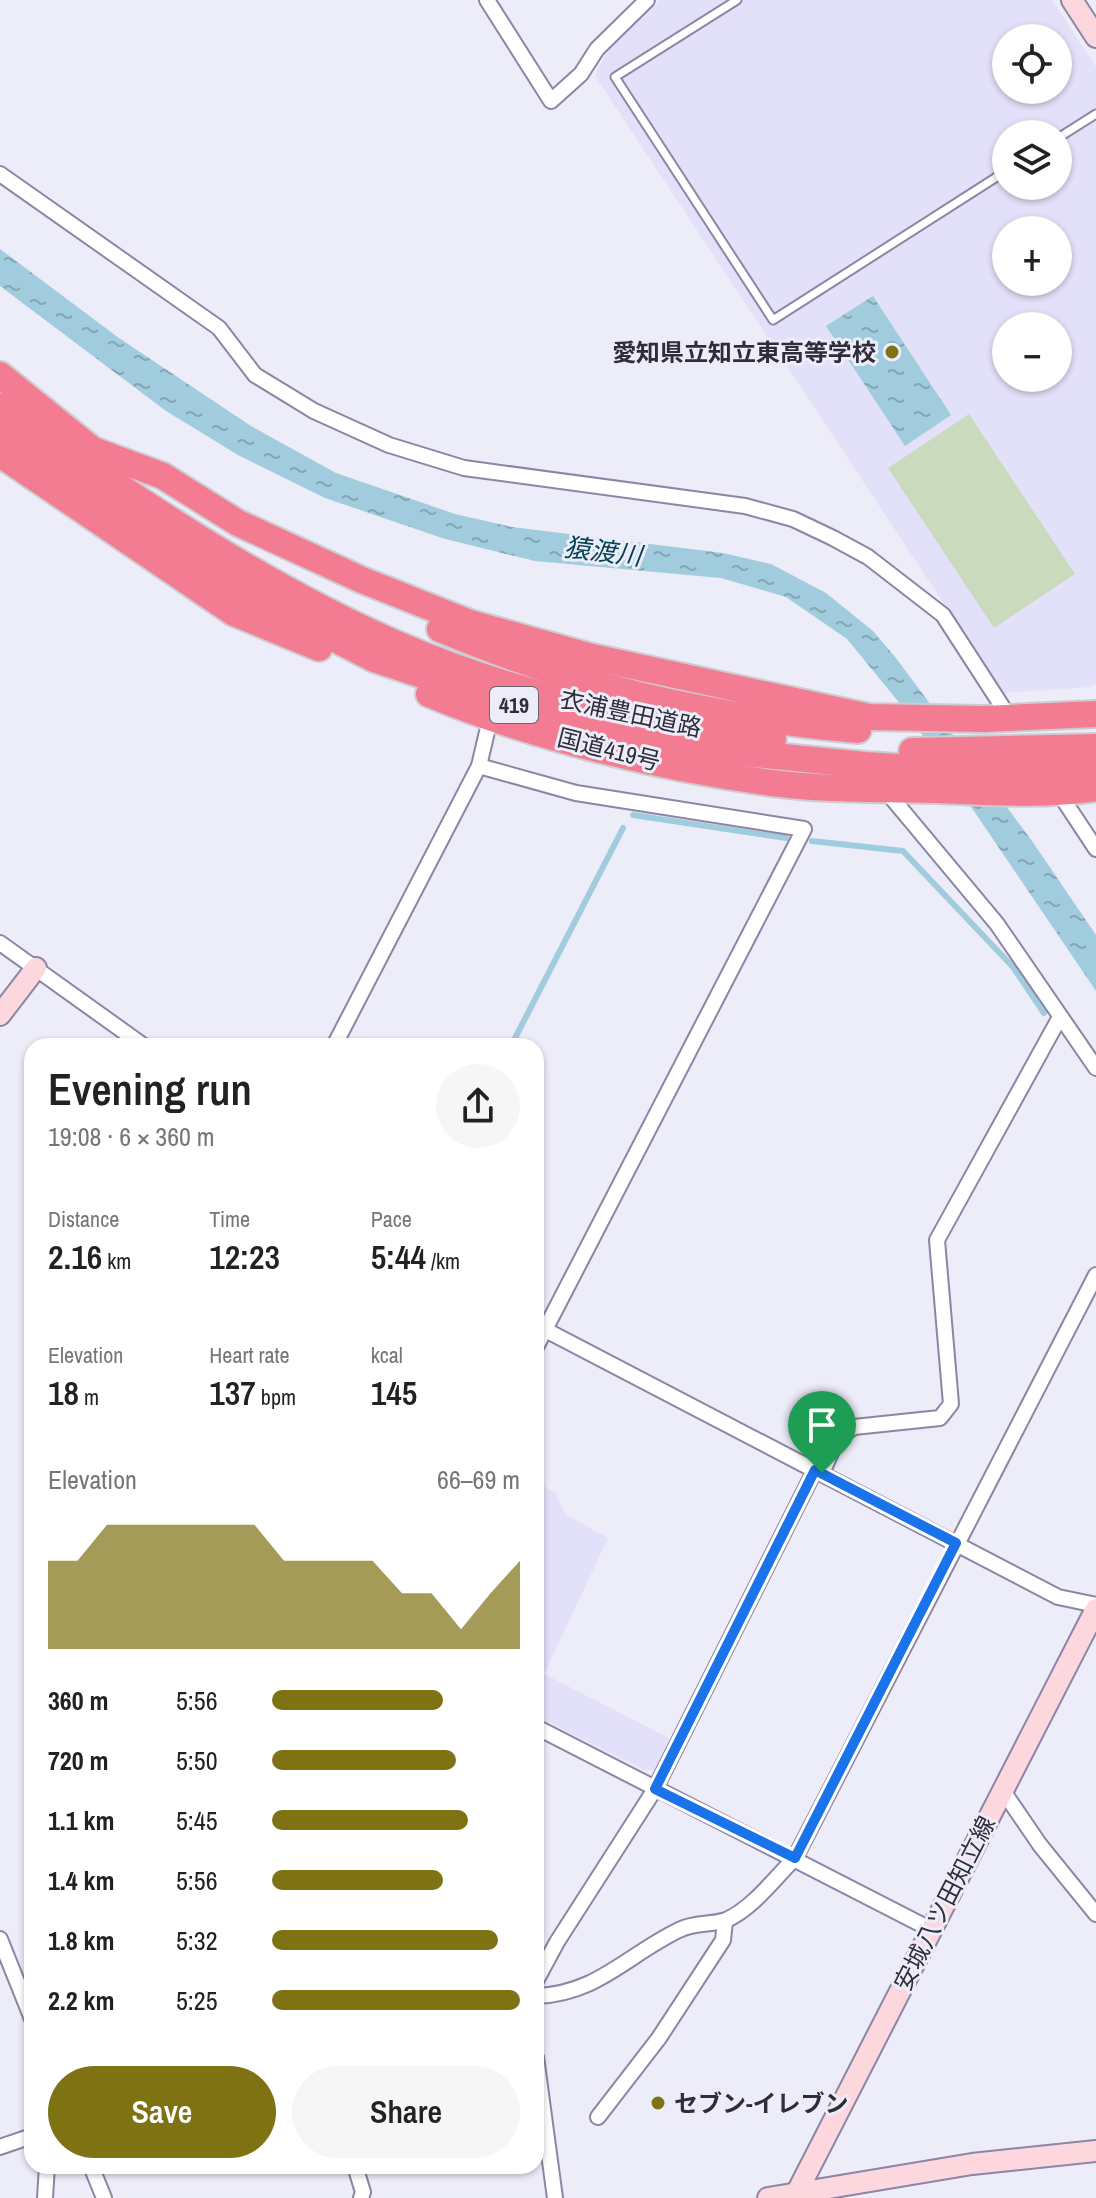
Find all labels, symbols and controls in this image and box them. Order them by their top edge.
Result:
map controls [992,24,1072,392]
button: locate [992,24,1072,104]
button: layers [992,120,1072,200]
button: + [992,216,1072,296]
button: − [992,312,1072,392]
place label: 愛知県立知立東高等学校 [612,336,876,368]
marker: 愛知県立知立東高等学校 [883,343,901,361]
water label: 猿渡川 [562,529,647,573]
street label: 衣浦豊田道路 [557,682,705,744]
road number: 419 [490,687,538,723]
street label: 国道419号 [554,721,664,777]
text: Evening run [48,1059,252,1119]
button: share [436,1064,520,1148]
text: 19:08 · 6 × 360 m [48,1119,215,1154]
text: Distance [48,1204,119,1234]
text: Time [209,1204,250,1234]
text: Pace [371,1204,412,1234]
text: 2.16 [48,1234,102,1280]
text: 12:23 [209,1234,280,1280]
text: 5:44 [371,1234,426,1280]
text: km [102,1246,131,1276]
text: /km [426,1246,460,1276]
text: Elevation [48,1340,123,1370]
text: Heart rate [209,1340,290,1370]
text: kcal [371,1340,403,1370]
text: 18 [48,1370,79,1416]
text: 137 [209,1370,256,1416]
text: 145 [371,1370,417,1416]
text: m [79,1382,99,1412]
text: bpm [256,1382,296,1412]
pin [788,1391,856,1473]
icon: arrive [800,1403,844,1447]
text: Elevation [48,1462,137,1497]
text: 66–69 m [437,1462,520,1497]
text: 360 m [48,1683,108,1718]
text: 5:56 [176,1683,218,1718]
text: 720 m [48,1743,108,1778]
text: 5:50 [176,1743,218,1778]
text: 1.1 km [48,1803,114,1838]
text: 5:45 [176,1803,218,1838]
street label: 安城八ツ田知立線 [886,1810,1002,1996]
text: 1.4 km [48,1863,114,1898]
text: 5:56 [176,1863,218,1898]
text: 1.8 km [48,1923,114,1958]
text: 5:32 [176,1923,218,1958]
text: 2.2 km [48,1983,114,2018]
text: 5:25 [176,1983,218,2018]
button: Save [48,2066,276,2158]
button: Share [292,2066,520,2158]
place label: セブン-イレブン [674,2087,849,2119]
marker: セブン-イレブン [649,2094,667,2112]

